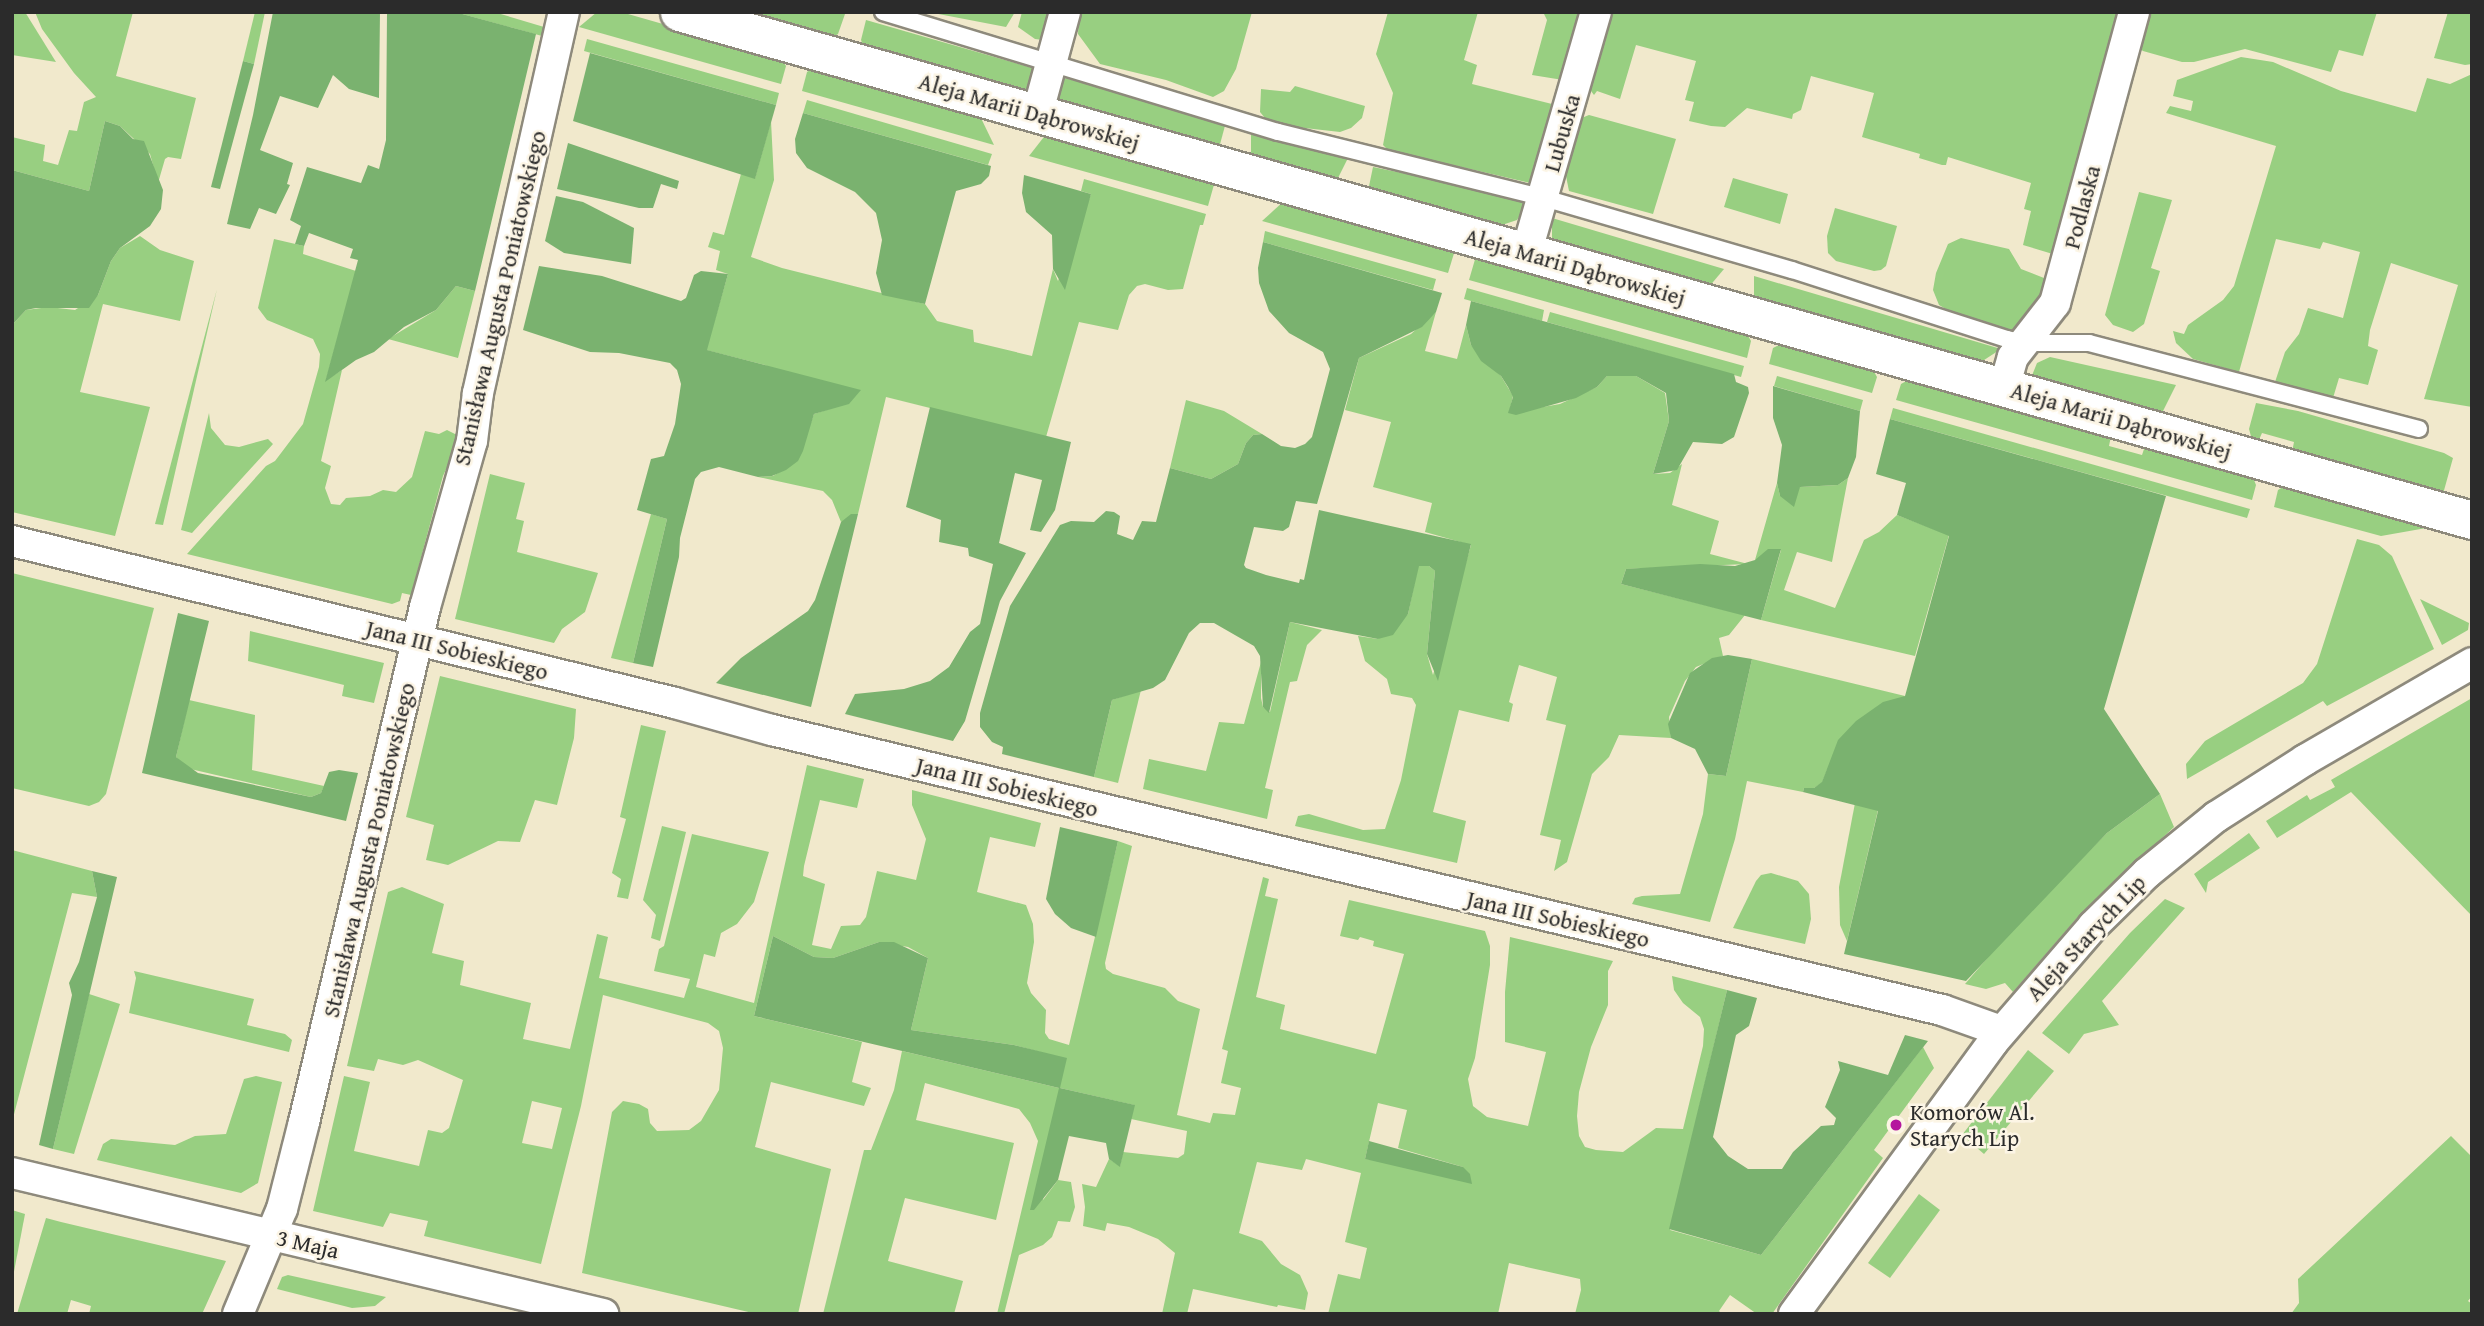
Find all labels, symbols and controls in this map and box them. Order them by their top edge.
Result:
street label: Aleja Marii Dąbrowskiej [915,67,1143,157]
street label: Lubuska [1538,91,1586,175]
street label: Stanisława Augusta Poniatowskiego [448,128,552,468]
street label: Podlaska [2058,162,2106,252]
street label: Aleja Marii Dąbrowskiej [1461,222,1689,312]
street label: Aleja Marii Dąbrowskiej [2007,376,2235,466]
street label: Jana III Sobieskiego [363,614,551,686]
street label: Stanisława Augusta Poniatowskiego [317,680,421,1020]
street label: Jana III Sobieskiego [913,751,1101,823]
street label: Aleja Starych Lip [2021,869,2151,1007]
street label: Jana III Sobieskiego [1464,885,1652,953]
place label: Komorów Al. Starych Lip [1910,1098,2034,1152]
marker: Komorów Al. Starych Lip [1888,1117,1904,1133]
street label: 3 Maja [274,1223,342,1265]

